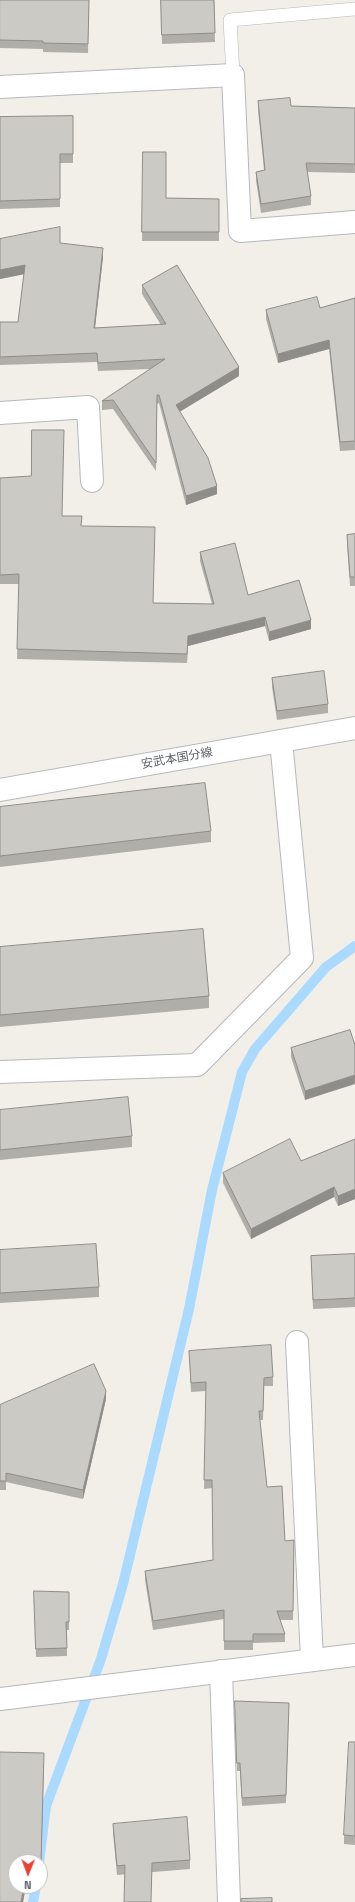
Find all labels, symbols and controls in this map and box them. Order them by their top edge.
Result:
street label: 安武本国分線 [140,746,214,772]
north arrow [8,1854,48,1894]
text: N [24,1877,32,1893]

